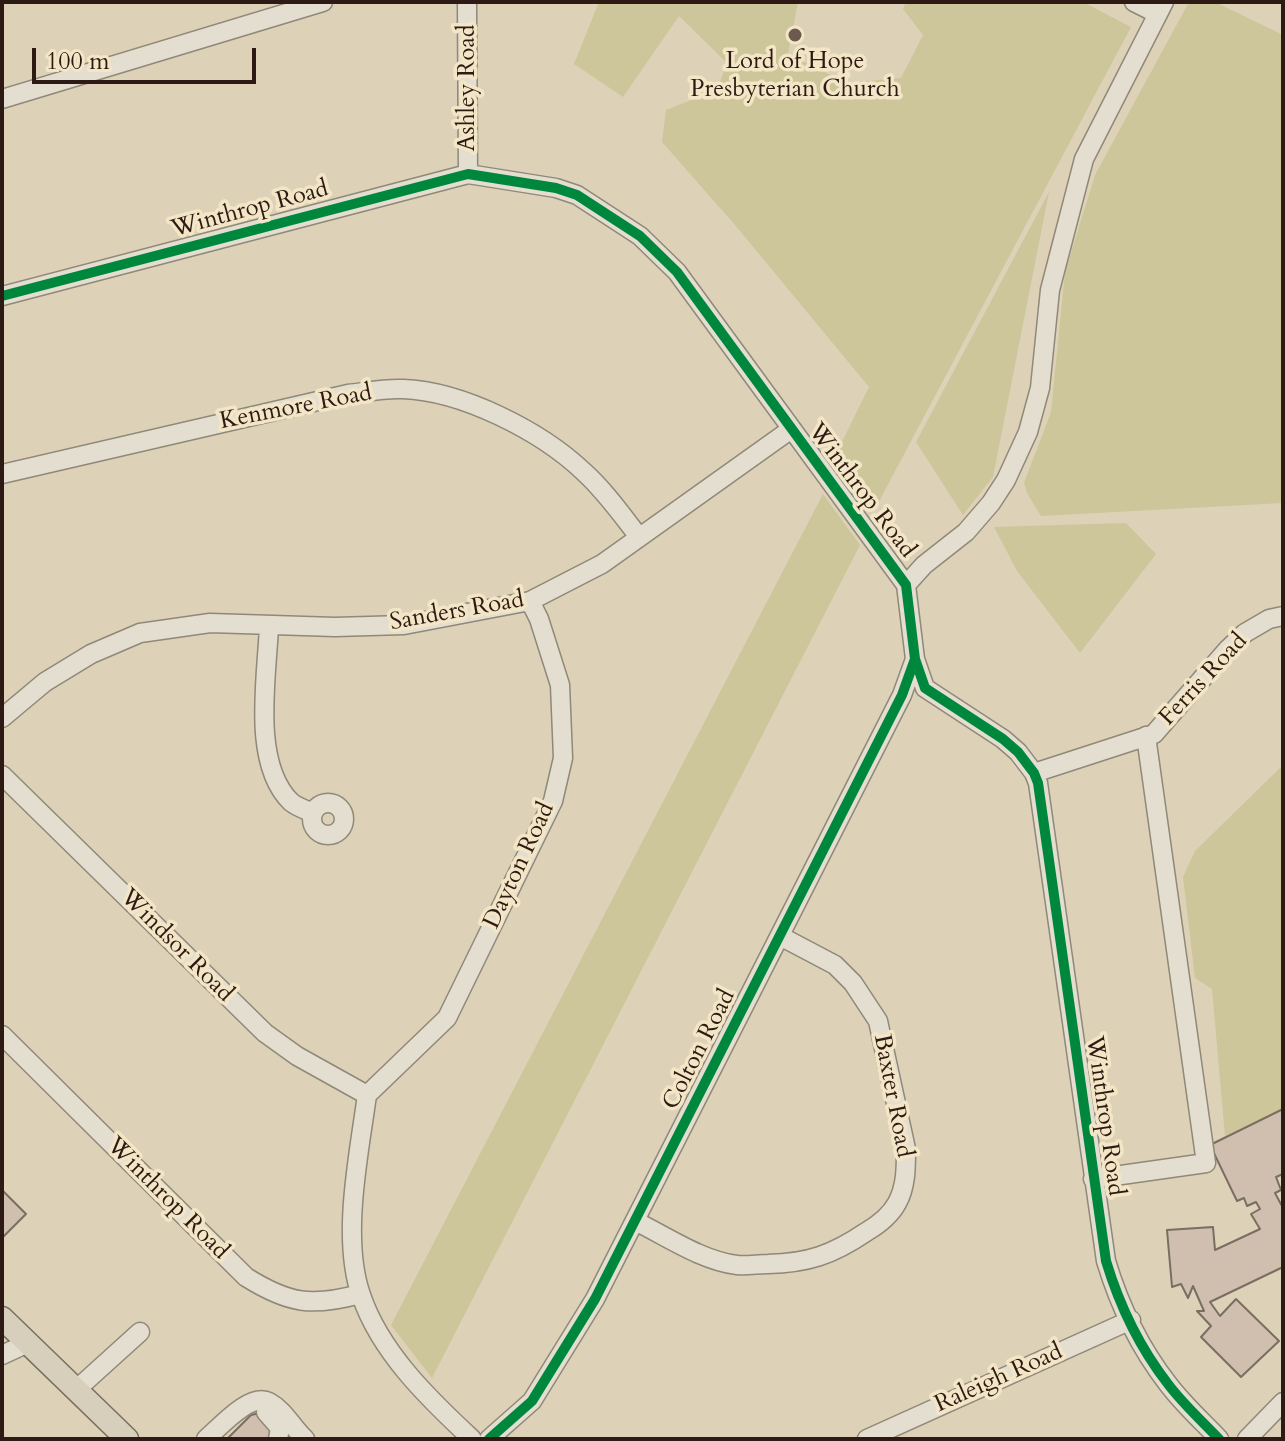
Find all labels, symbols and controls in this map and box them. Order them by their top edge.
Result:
street label: Ashley Road [454,24,482,152]
marker: Lord of Hope Presbyterian Church [786,26,804,44]
scale bar [36,32,260,82]
text: 100 m [46,45,110,78]
place label: Lord of Hope Presbyterian Church [690,48,900,104]
street label: Winthrop Road [168,175,332,245]
street label: Kenmore Road [217,379,375,437]
street label: Winthrop Road [801,418,921,564]
street label: Sanders Road [388,586,526,638]
street label: Ferris Road [1154,628,1254,732]
street label: Dayton Road [478,798,562,934]
street label: Windsor Road [113,883,239,1009]
street label: Colton Road [657,985,743,1115]
street label: Baxter Road [866,1032,918,1160]
street label: Winthrop Road [1079,1034,1129,1198]
street label: Winthrop Road [100,1132,234,1266]
street label: Raleigh Road [931,1338,1067,1420]

